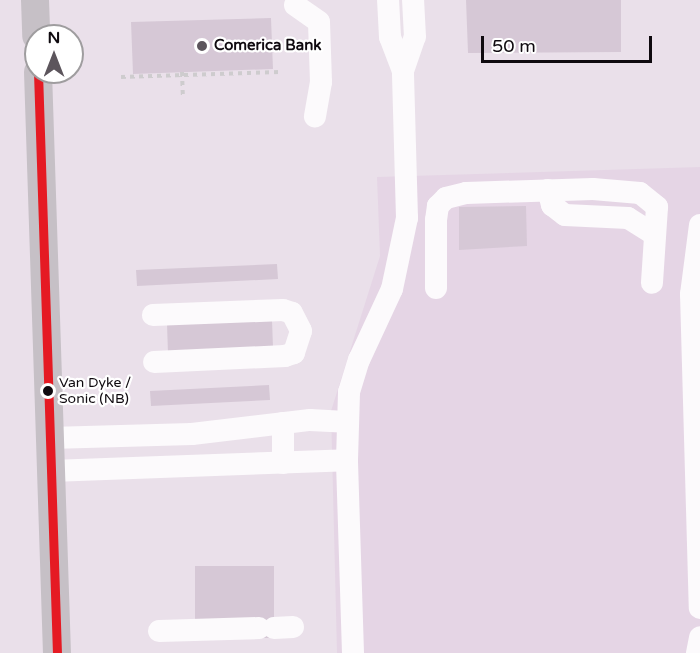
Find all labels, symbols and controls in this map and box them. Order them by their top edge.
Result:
north arrow [24,24,84,84]
scale bar [484,24,655,62]
text: N [48,28,60,48]
text: 50 m [492,35,536,57]
place label: Comerica Bank [214,37,322,55]
marker: Comerica Bank [195,39,209,53]
place label: Van Dyke / Sonic (NB) [59,375,131,408]
marker: Van Dyke / Sonic (NB) [42,385,54,397]

